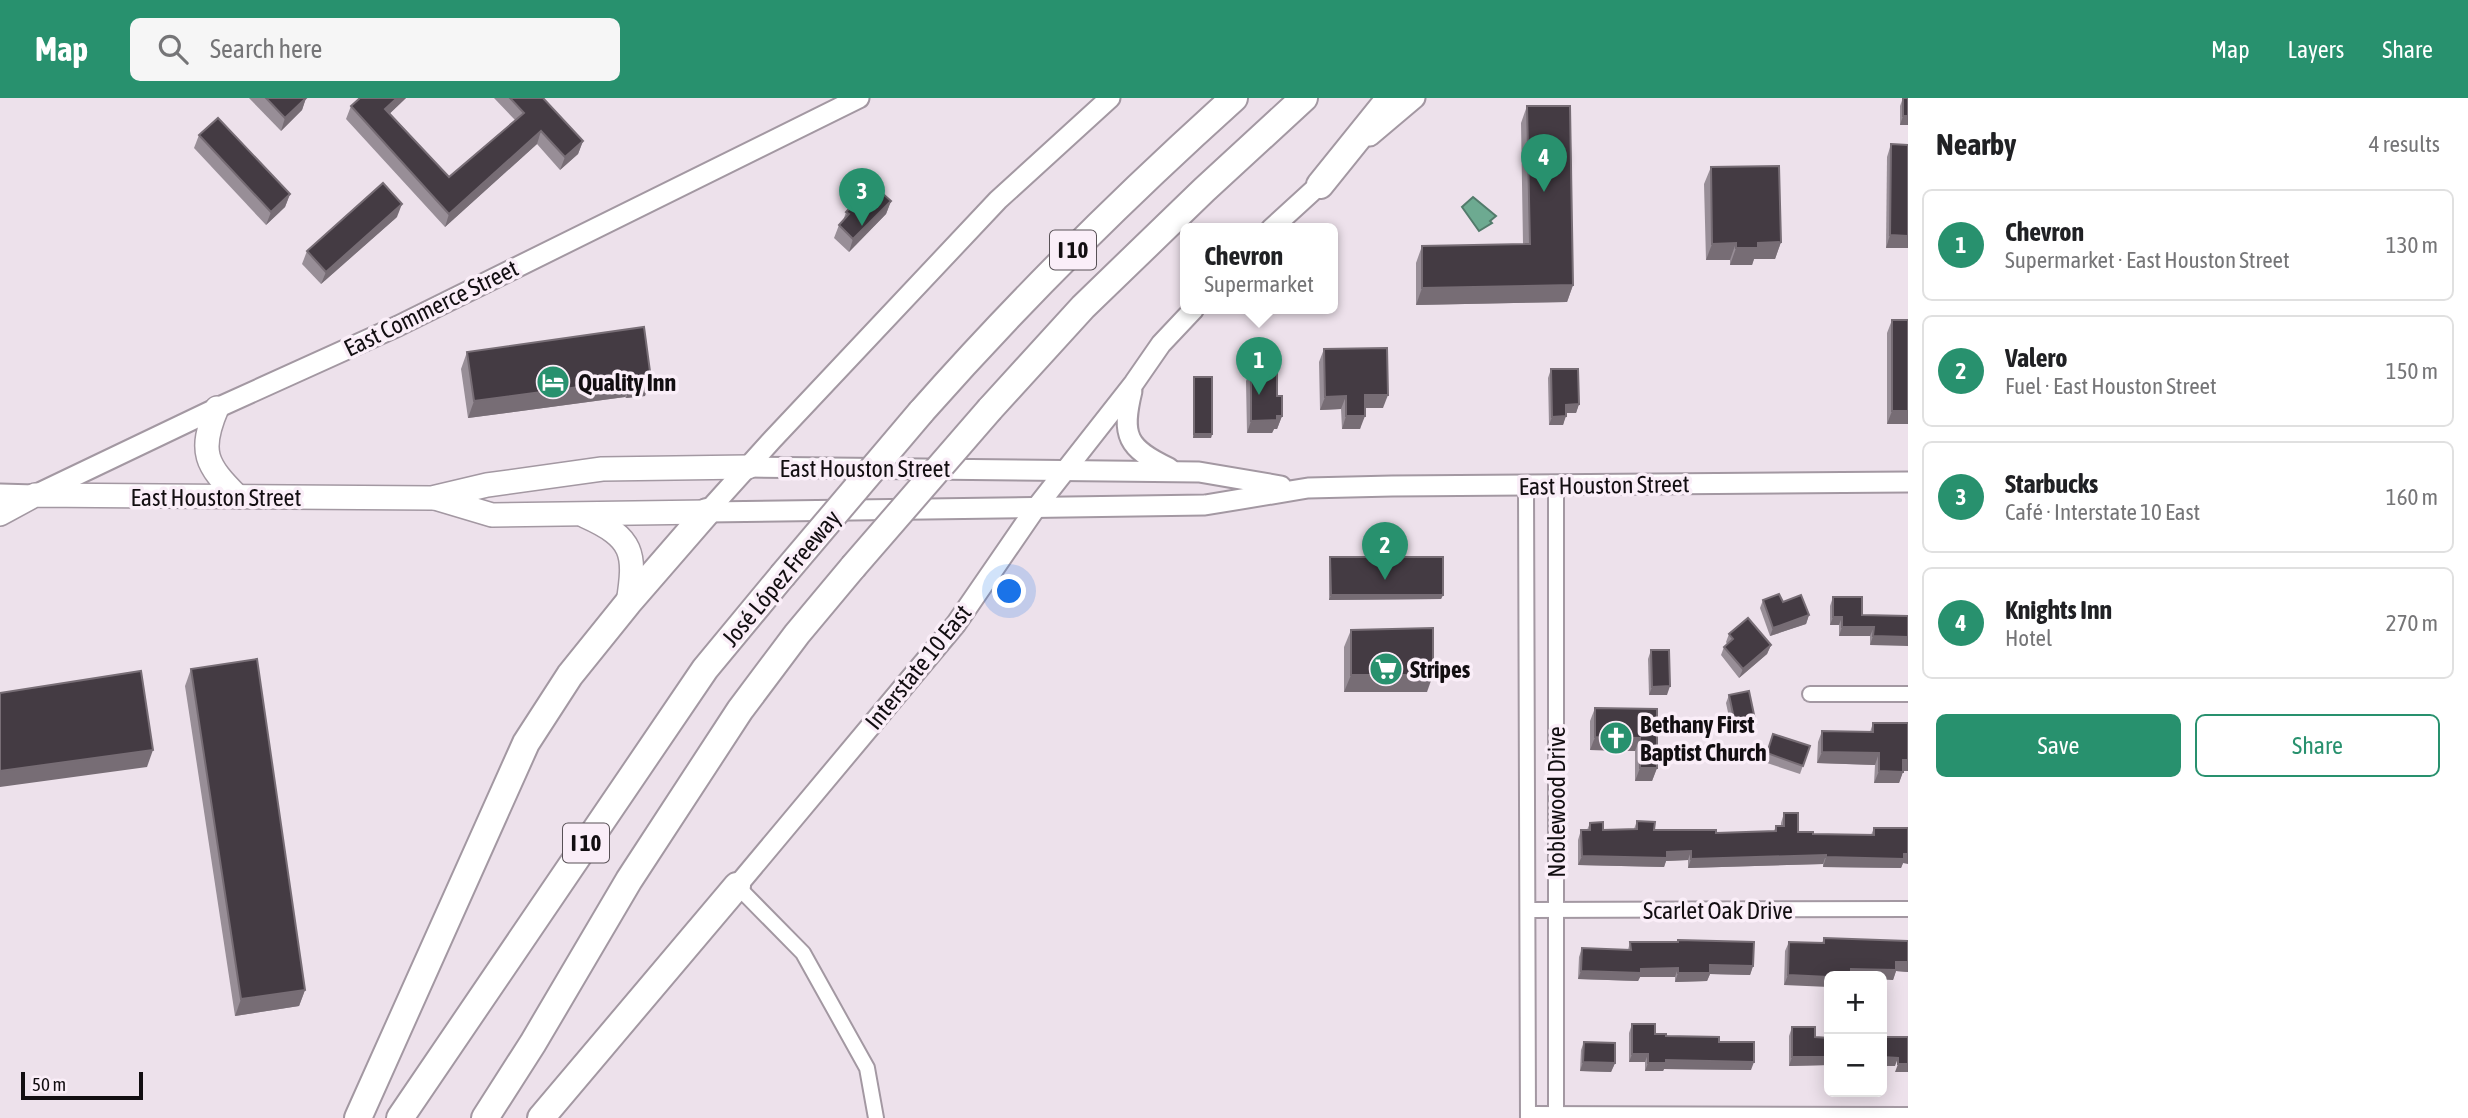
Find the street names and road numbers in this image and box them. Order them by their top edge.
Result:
road number: I 10 [1050,230,1096,270]
street label: East Commerce Street [340,254,523,362]
street label: East Houston Street [780,455,951,482]
street label: East Houston Street [1518,470,1690,500]
street label: East Houston Street [131,484,302,511]
street label: José López Freeway [716,504,846,651]
street label: Interstate 10 East [860,599,977,735]
street label: Noblewood Drive [1543,726,1570,878]
road number: I 10 [563,824,609,862]
street label: Scarlet Oak Drive [1643,897,1793,924]

